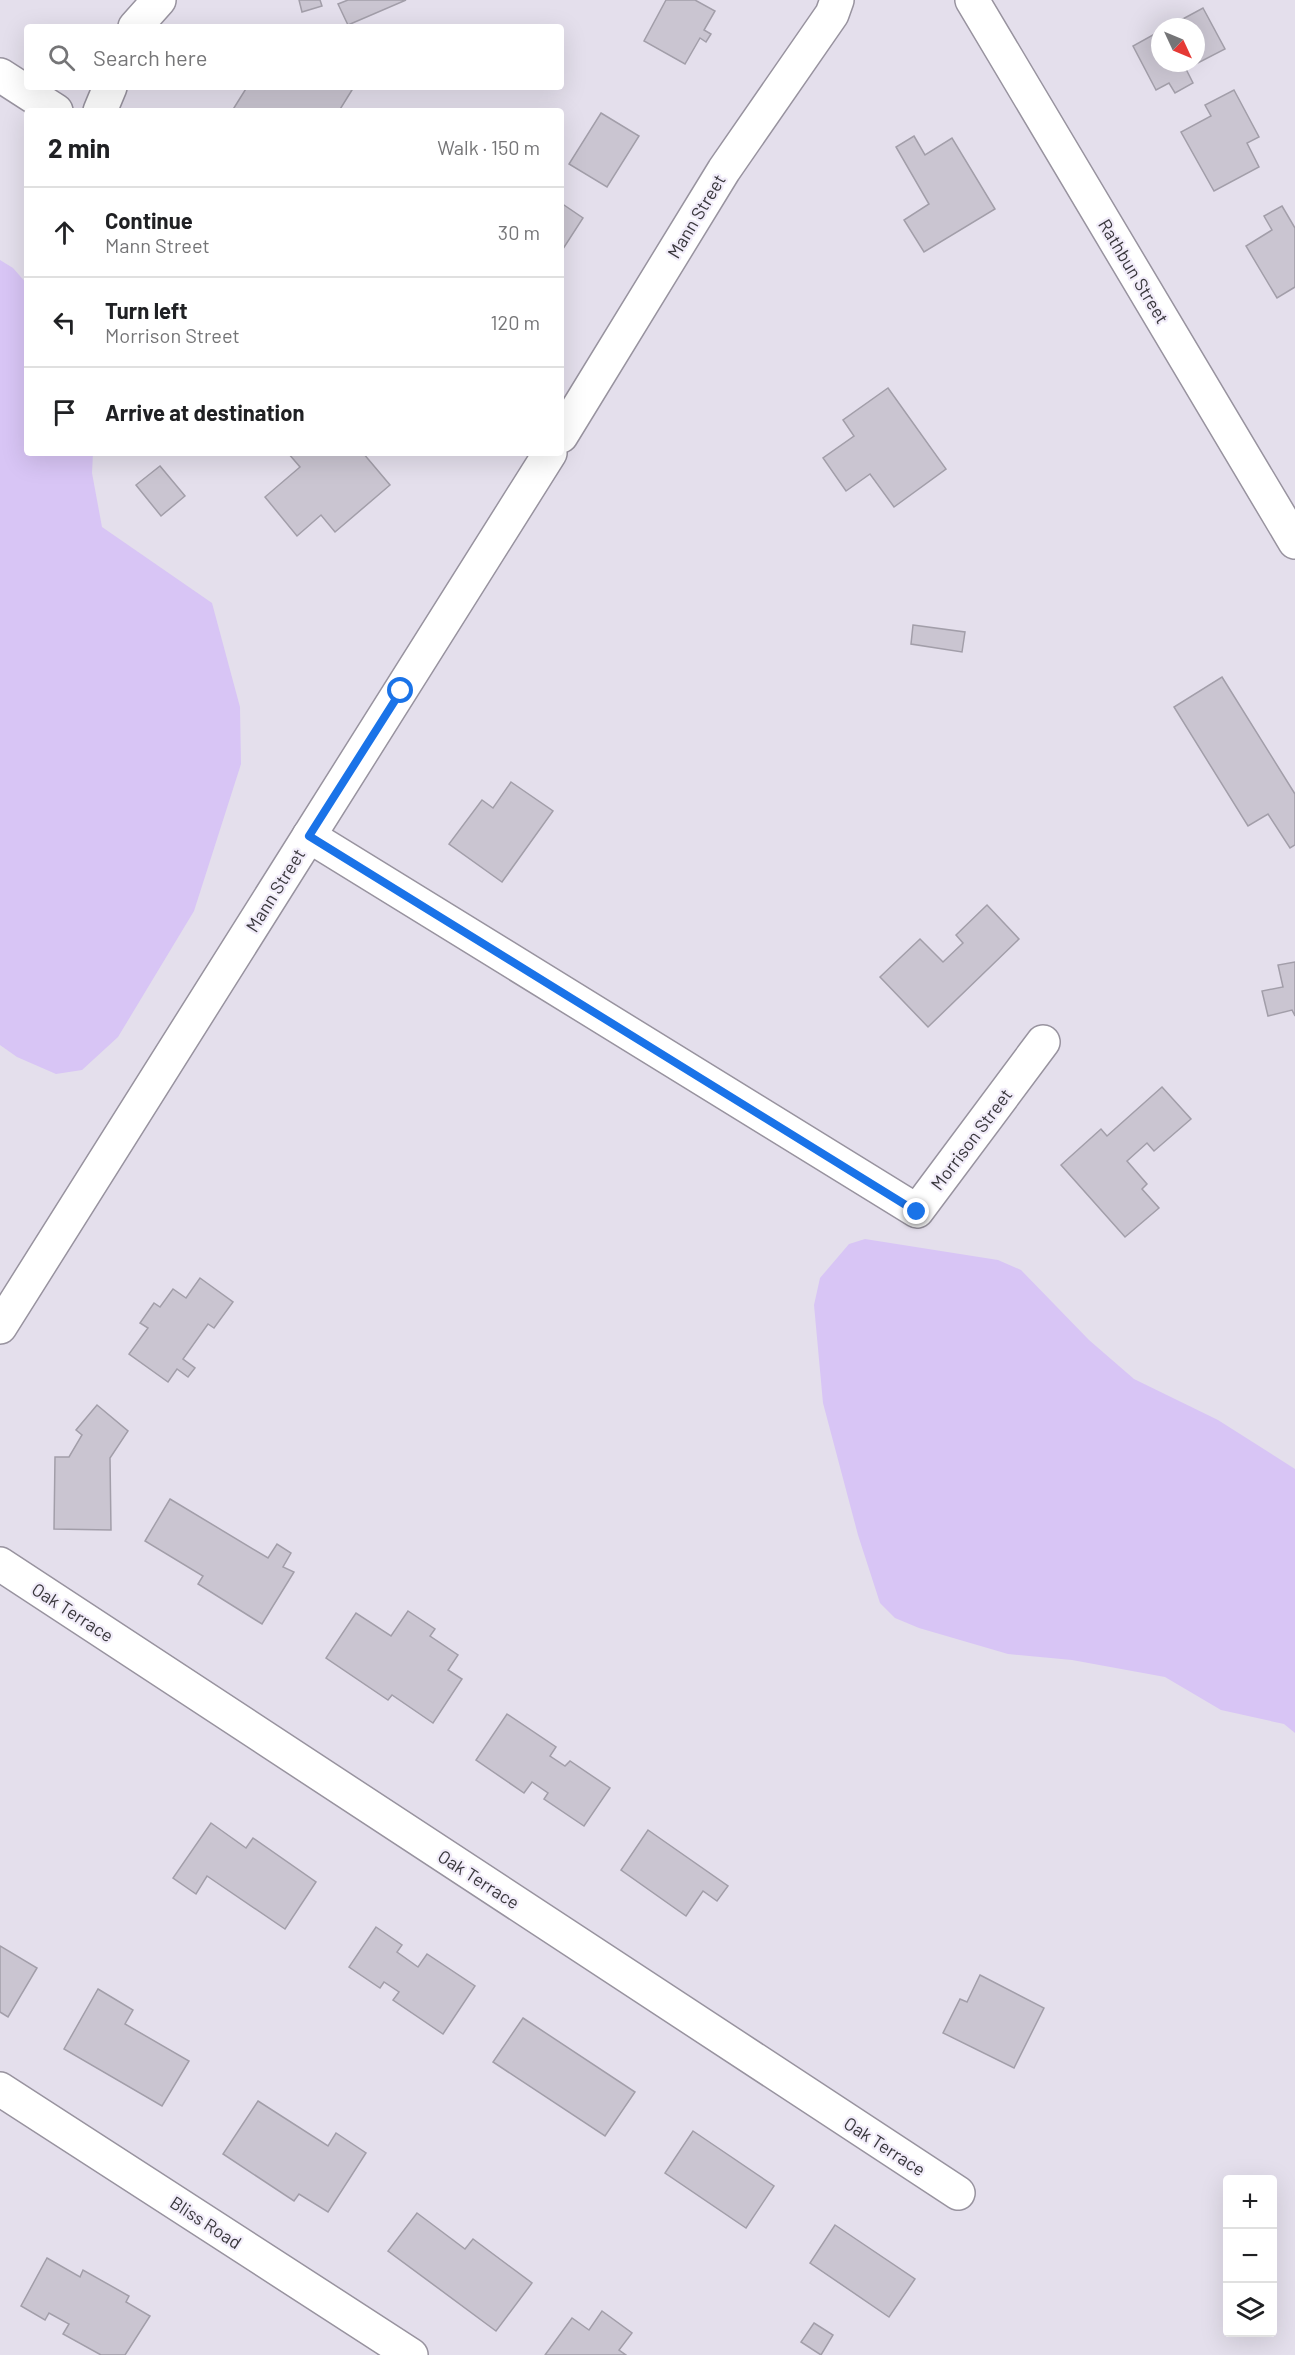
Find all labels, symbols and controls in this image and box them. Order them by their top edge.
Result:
north arrow [1151,18,1205,72]
search box [24,24,564,90]
icon: search [45,41,78,74]
text: Search here [93,44,207,70]
text: 2 min [48,132,110,163]
text: Walk · 150 m [437,135,540,159]
street label: Mann Street [662,170,730,262]
text: Continue [105,207,193,233]
street label: Rathbun Street [1094,215,1174,327]
icon: ahead [48,216,81,249]
text: 30 m [498,220,540,244]
text: Mann Street [105,233,210,257]
text: Turn left [105,297,188,323]
icon: left [48,306,81,339]
text: 120 m [490,310,540,334]
text: Morrison Street [105,323,240,347]
icon: arrive [48,396,81,429]
text: Arrive at destination [105,399,304,425]
route start [387,677,413,703]
street label: Mann Street [241,844,309,936]
street label: Morrison Street [926,1084,1016,1194]
route end [903,1198,929,1224]
street label: Oak Terrace [28,1578,118,1646]
street label: Oak Terrace [434,1845,524,1913]
street label: Oak Terrace [840,2112,930,2180]
map controls [1223,2175,1277,2337]
button: + [1223,2175,1277,2229]
street label: Bliss Road [166,2191,246,2253]
button: − [1223,2229,1277,2283]
button: layers [1223,2283,1277,2337]

